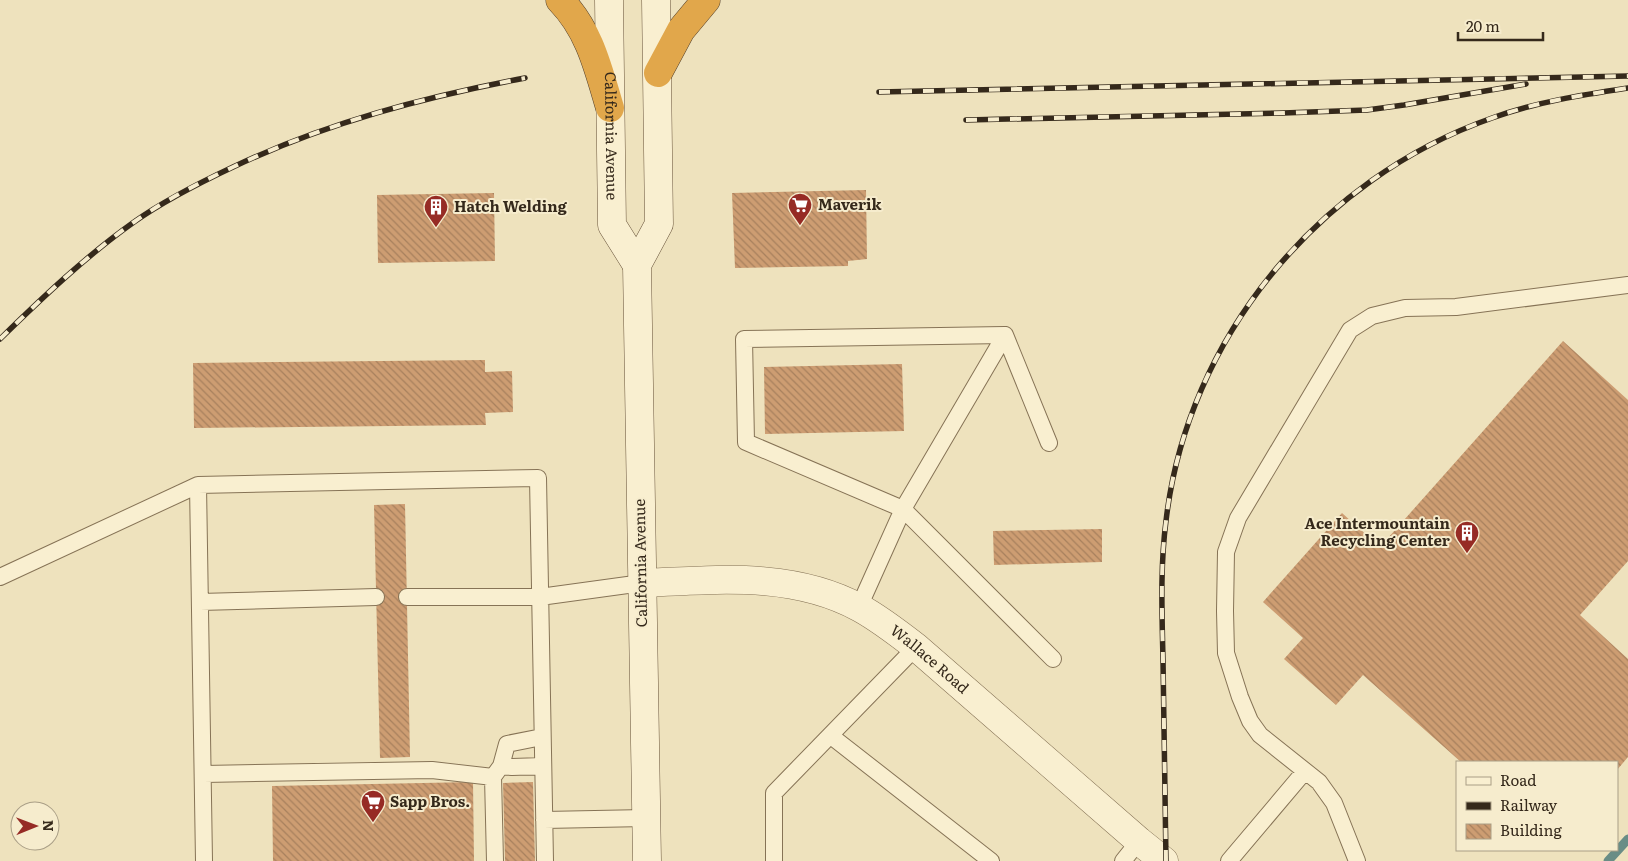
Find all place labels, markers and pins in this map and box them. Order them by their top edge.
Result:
supermarket icon: Maverik [787,192,813,226]
place label: Maverik [818,192,883,215]
building icon: Hatch Welding [423,194,449,228]
place label: Hatch Welding [454,194,568,217]
place label: Ace Intermountain Recycling Center [1305,511,1451,551]
building icon: Ace Intermountain Recycling Center [1454,520,1480,554]
supermarket icon: Sapp Bros. [360,789,386,823]
place label: Sapp Bros. [390,789,470,812]

